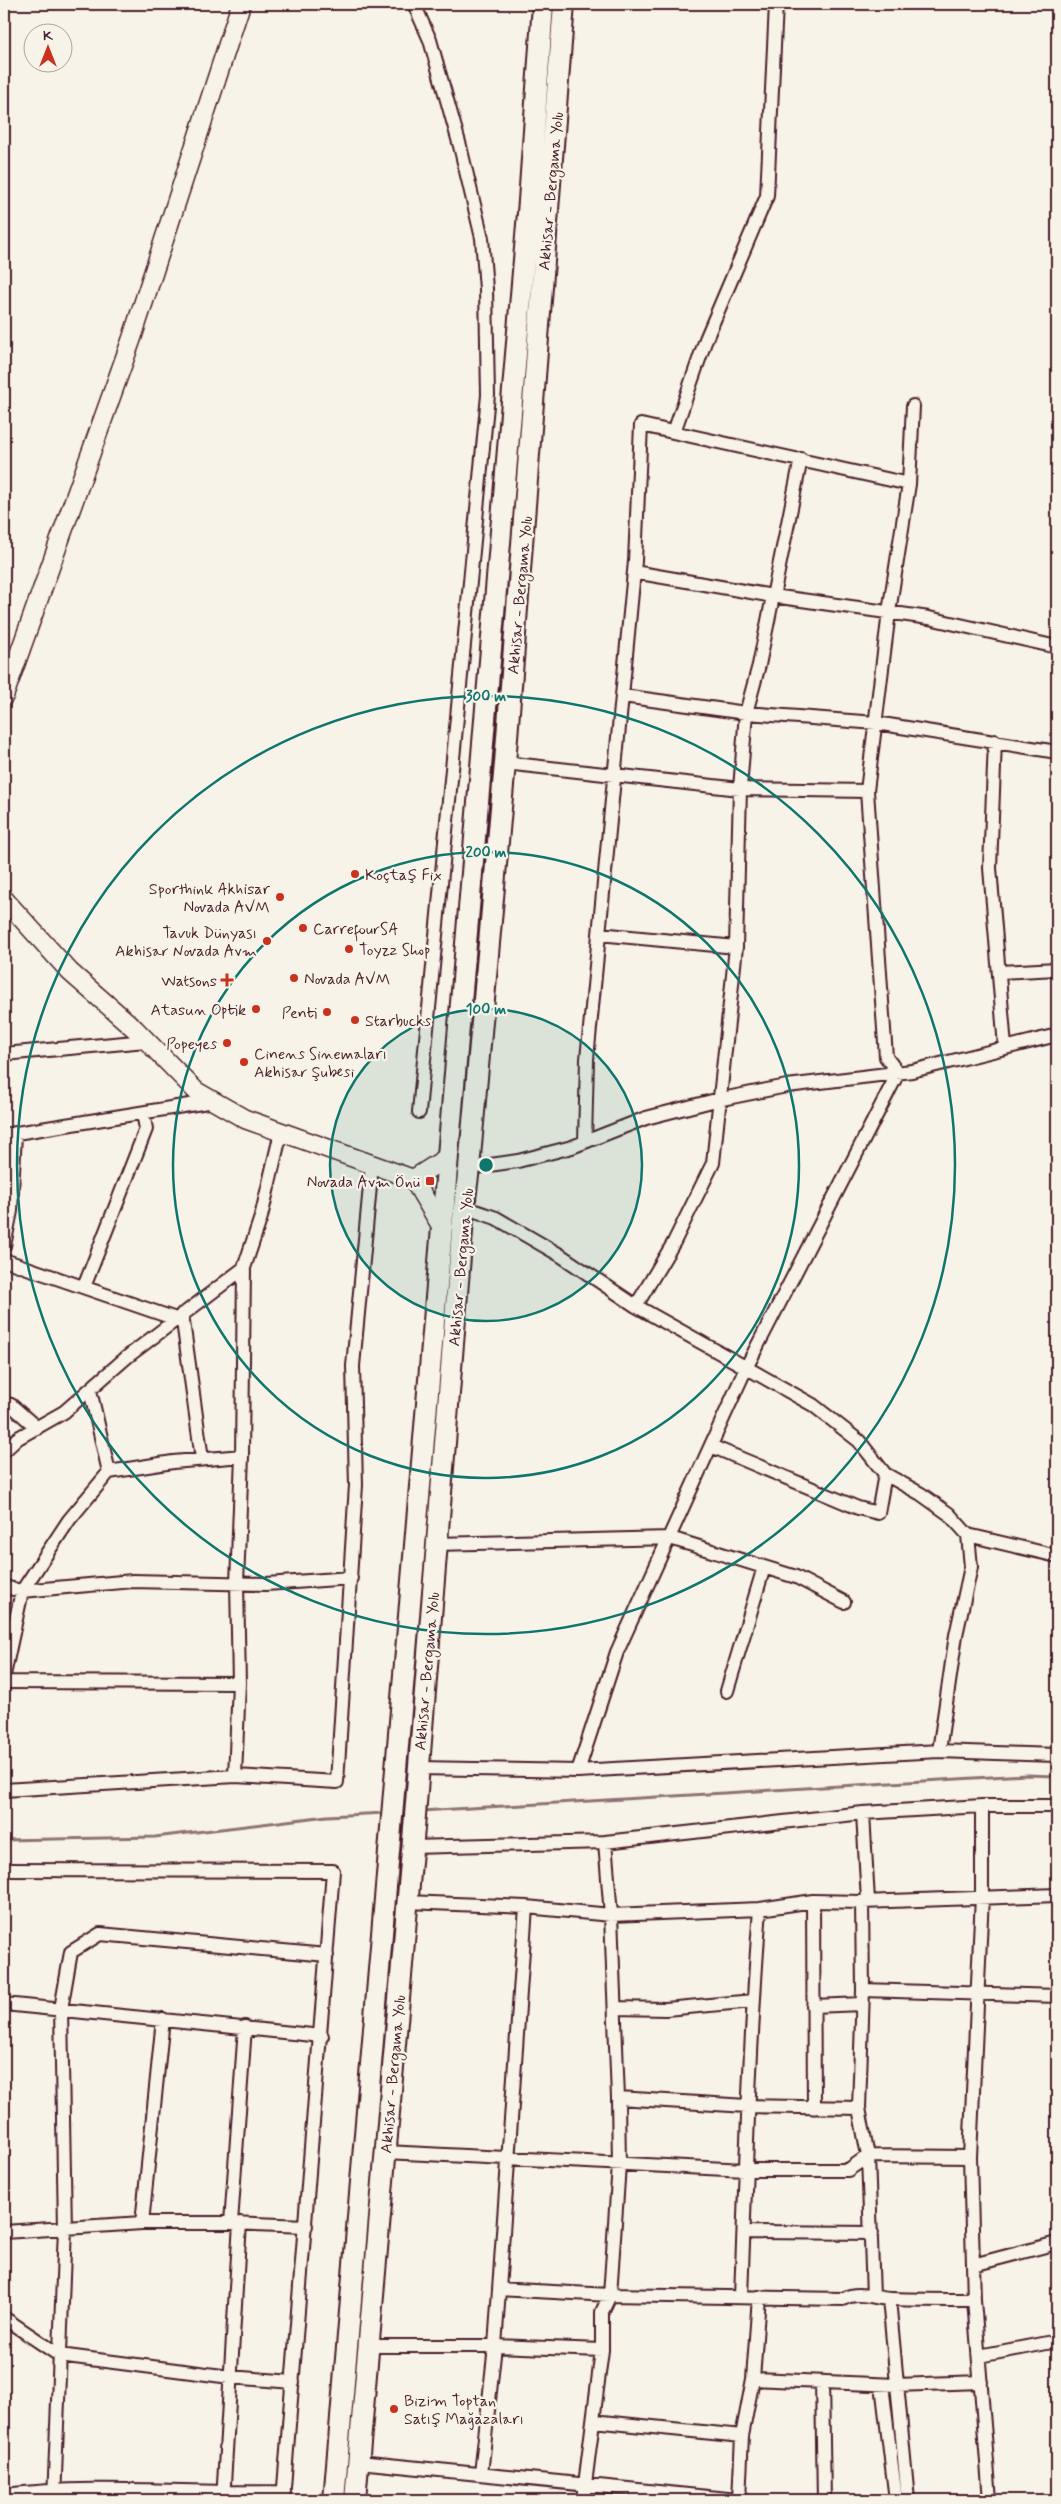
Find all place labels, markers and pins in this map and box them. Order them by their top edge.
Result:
place label: Koçtaş Fix [365,865,442,886]
marker: Koçtaş Fix [349,868,361,880]
place label: Sporthink Akhisar Novada AVM [149,879,271,918]
marker: Sporthink Akhisar Novada AVM [274,891,286,903]
place label: CarrefourSA [313,919,398,942]
marker: CarrefourSA [297,922,309,934]
place label: Tavuk Dünyası Akhisar Novada Avm [115,923,257,962]
marker: Tavuk Dünyası Akhisar Novada Avm [261,935,273,947]
place label: Toyzz Shop [359,940,431,961]
marker: Toyzz Shop [343,943,355,955]
place label: Novada AVM [304,969,391,990]
place label: Watsons [161,971,217,992]
marker: Novada AVM [288,972,300,984]
marker: Watsons [221,974,233,986]
place label: Atasun Optik [151,1000,246,1021]
marker: Atasun Optik [250,1003,262,1015]
place label: Penti [282,1003,317,1024]
marker: Penti [321,1006,333,1018]
place label: Starbucks [365,1011,431,1032]
marker: Starbucks [349,1014,361,1026]
place label: Popeyes [166,1034,217,1055]
marker: Popeyes [221,1037,233,1049]
place label: Cinens Sinemaları Akhisar Şubesi [254,1044,387,1083]
marker: Cinens Sinemaları Akhisar Şubesi [238,1056,250,1068]
centre of rings [477,1156,495,1174]
place label: Novada Avm Önü [307,1172,420,1193]
marker: Novada Avm Önü [424,1175,436,1187]
place label: Bizim Toptan Satış Mağazaları [404,2391,524,2430]
marker: Bizim Toptan Satış Mağazaları [388,2403,400,2415]

